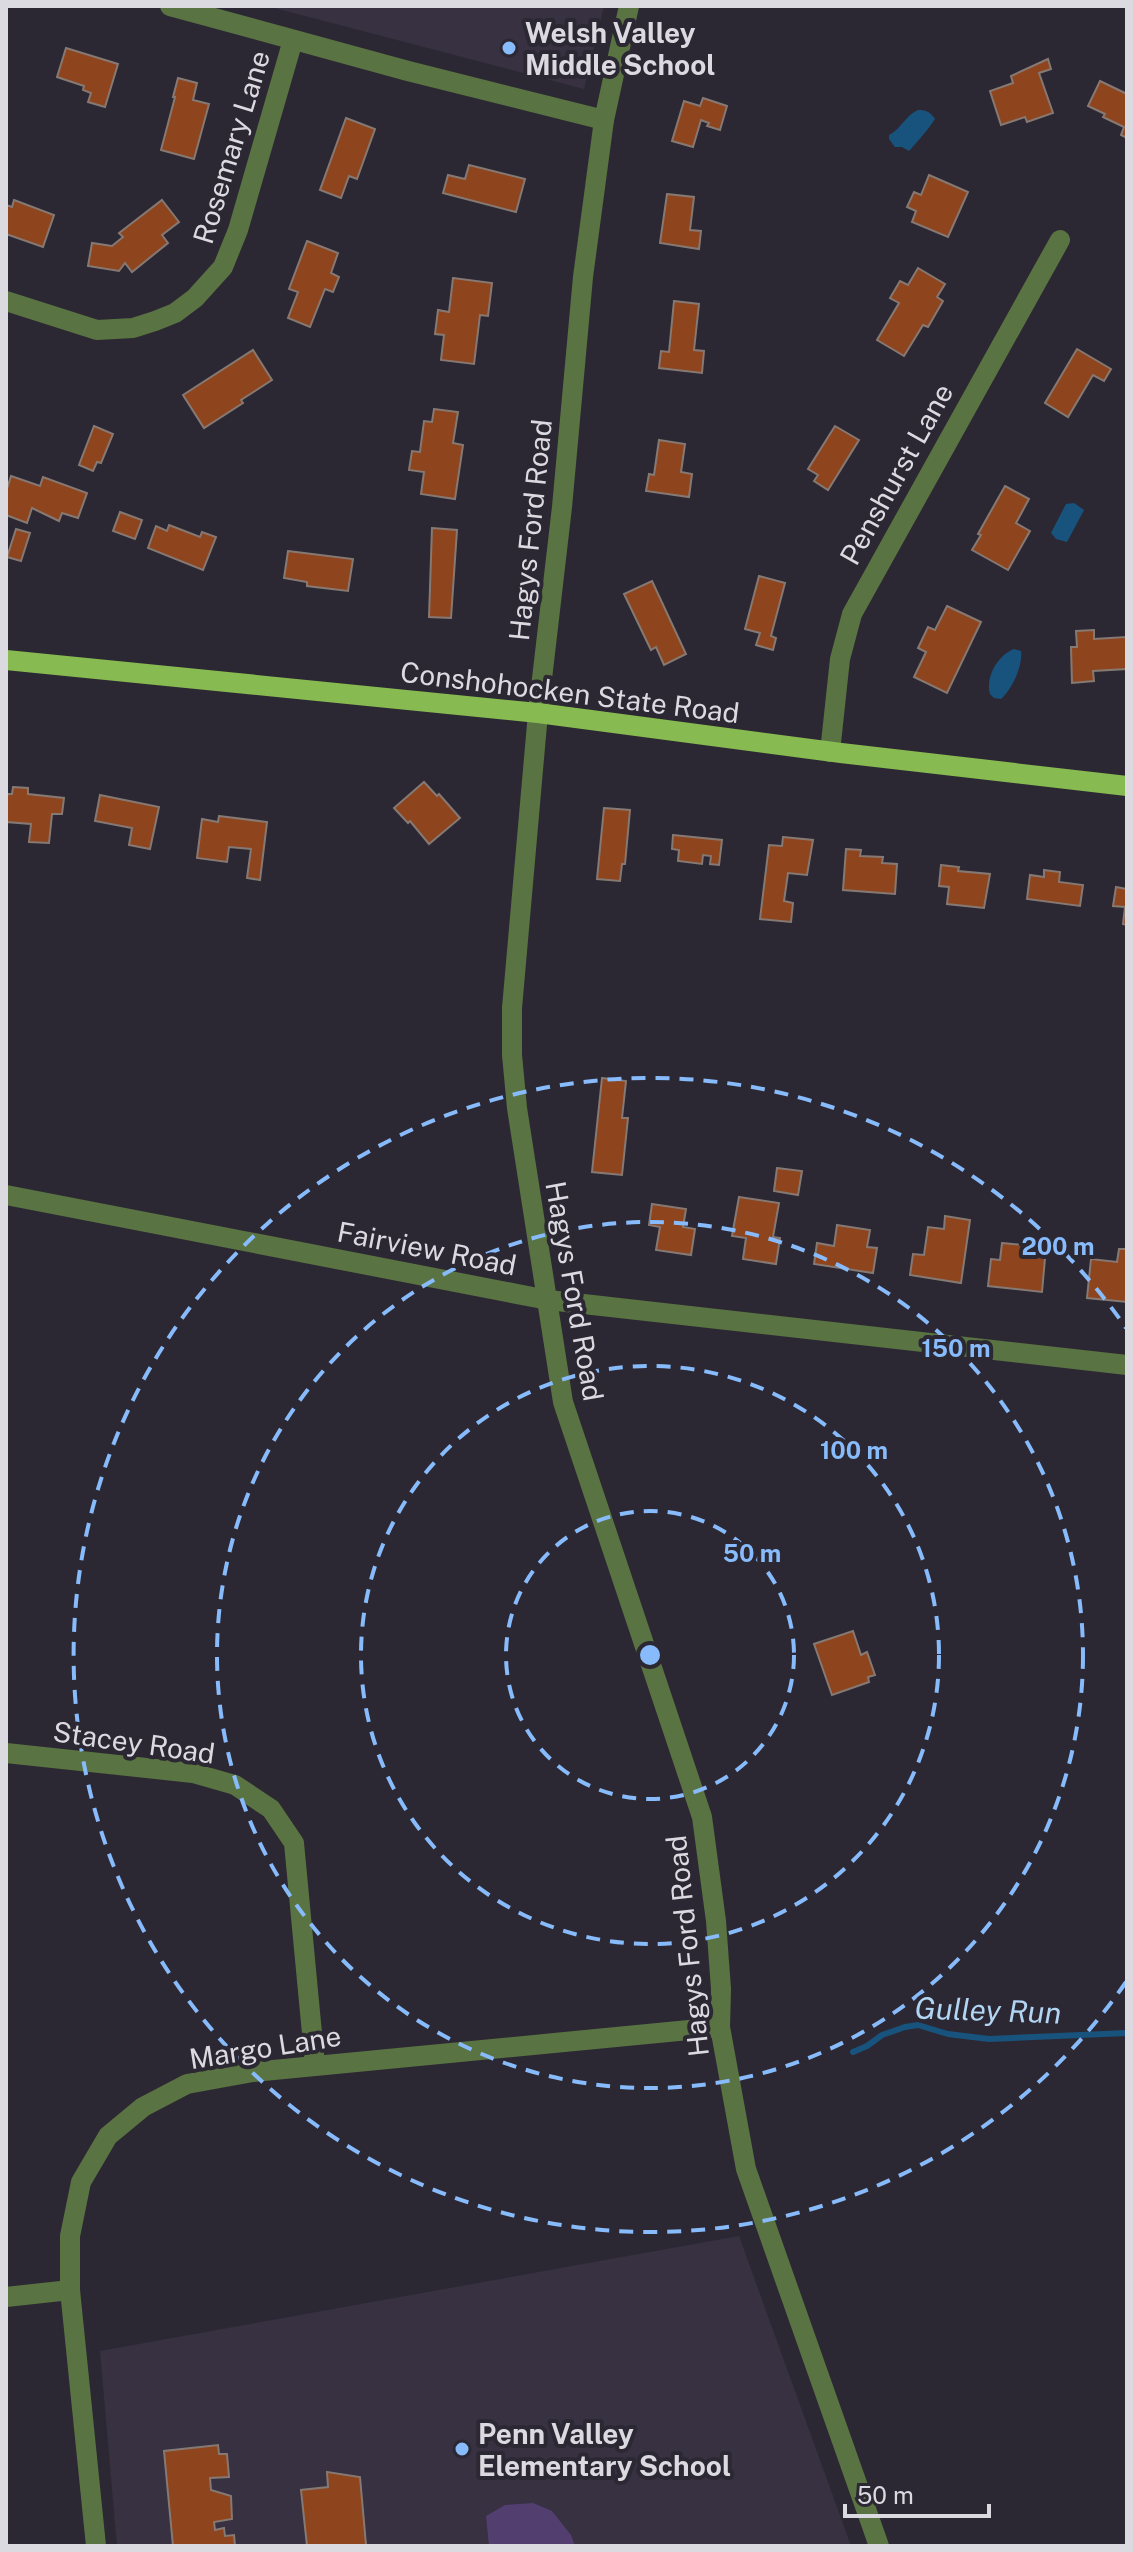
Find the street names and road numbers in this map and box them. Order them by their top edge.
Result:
street label: Rosemary Lane [186,46,276,248]
street label: Penshurst Lane [833,378,959,570]
street label: Hagys Ford Road [502,418,558,642]
street label: Conshohocken State Road [399,655,741,729]
street label: Hagys Ford Road [539,1179,611,1403]
street label: Fairview Road [335,1214,519,1282]
street label: Stacey Road [51,1714,217,1770]
street label: Hagys Ford Road [659,1834,715,2058]
street label: Margo Lane [187,2019,343,2075]

